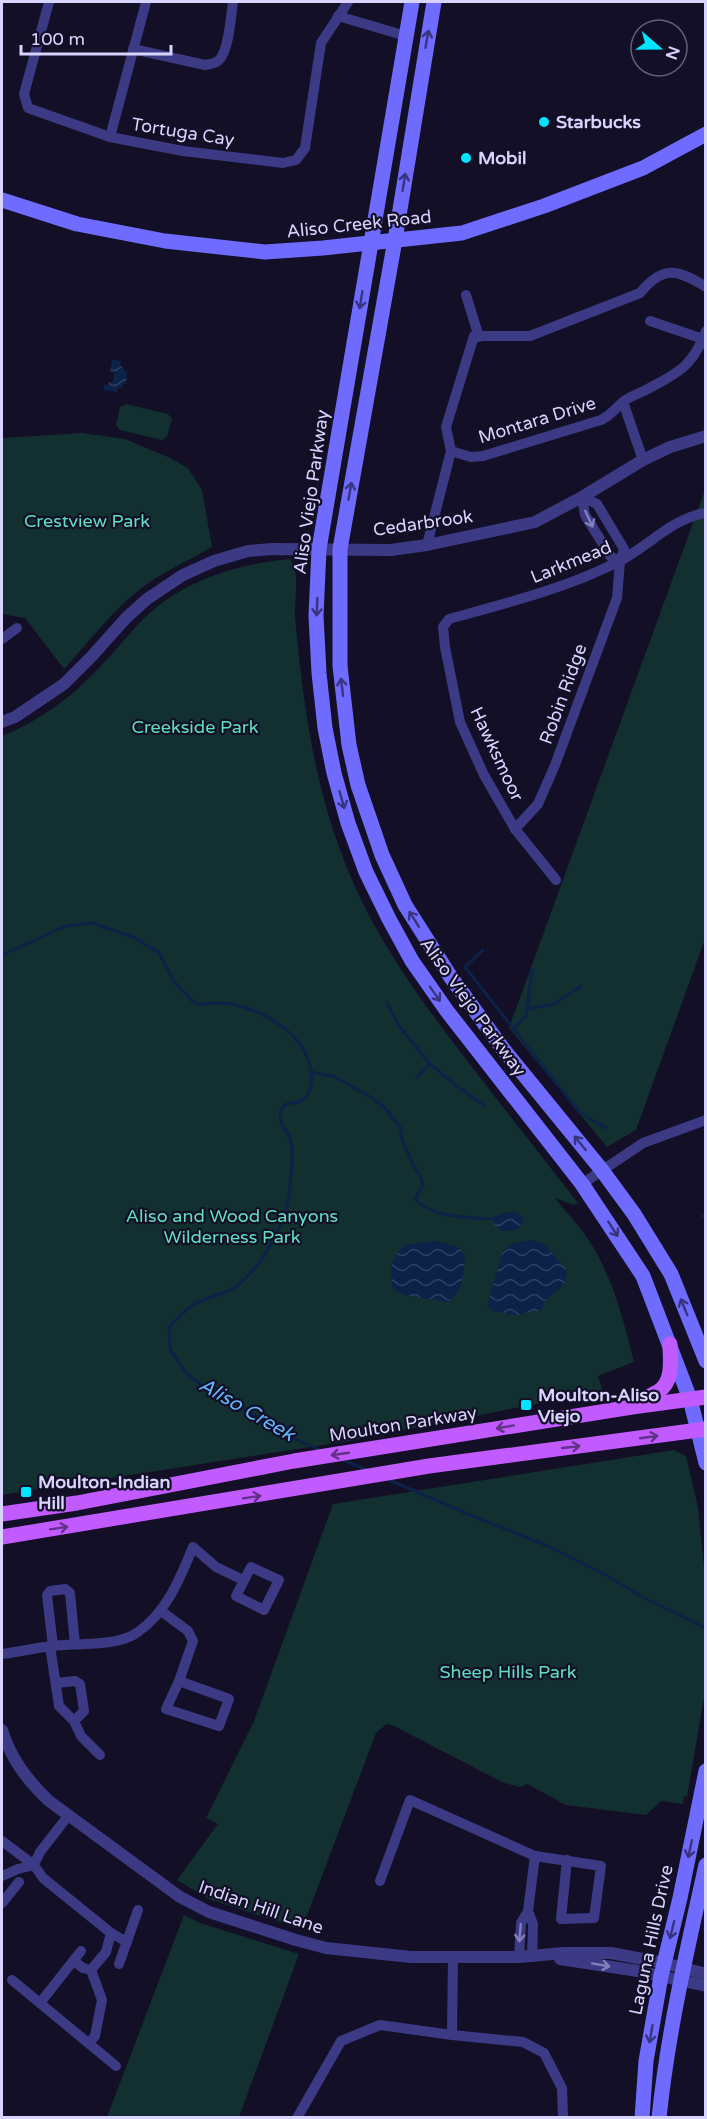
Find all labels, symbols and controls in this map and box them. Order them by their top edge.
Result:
scale bar [21,18,171,56]
north arrow [629,18,689,78]
text: 100 m [30,28,85,50]
one-way arrow [422,30,433,50]
text: N [661,43,684,62]
place label: Starbucks [556,111,641,133]
street label: Tortuga Cay [130,113,236,151]
marker: Starbucks [537,115,551,129]
place label: Mobil [478,147,526,169]
marker: Mobil [459,151,473,165]
one-way arrow [399,173,410,192]
street label: Aliso Creek Road [285,205,433,243]
one-way arrow [355,290,366,309]
street label: Montara Drive [476,392,598,448]
street label: Aliso Viejo Parkway [289,408,333,576]
one-way arrow [345,482,356,502]
street label: Cedarbrook [372,505,474,541]
park label: Crestview Park [24,510,150,532]
one-way arrow [583,510,595,528]
street label: Larkmead [527,536,615,588]
one-way arrow [311,597,322,617]
street label: Robin Ridge [535,641,591,747]
one-way arrow [336,678,347,697]
street label: Hawksmoor [466,703,528,805]
park label: Creekside Park [132,716,259,738]
one-way arrow [337,790,348,809]
one-way arrow [407,911,419,928]
street label: Aliso Viejo Parkway [415,933,531,1081]
one-way arrow [429,985,441,1001]
one-way arrow [573,1135,586,1151]
park label: Aliso and Wood Canyons Wilderness Park [126,1205,338,1248]
one-way arrow [607,1221,620,1238]
one-way arrow [678,1298,689,1316]
water label: Aliso Creek [194,1373,300,1448]
place label: Moulton-Aliso Viejo [538,1384,659,1427]
marker: Moulton-Aliso Viejo [519,1398,533,1412]
street label: Moulton Parkway [328,1401,479,1447]
one-way arrow [496,1422,516,1433]
one-way arrow [639,1432,659,1443]
one-way arrow [561,1441,581,1452]
one-way arrow [331,1449,351,1460]
place label: Moulton-Indian Hill [38,1471,170,1514]
marker: Moulton-Indian Hill [19,1485,33,1499]
one-way arrow [241,1491,261,1502]
one-way arrow [49,1522,69,1533]
park label: Sheep Hills Park [440,1661,577,1683]
one-way arrow [683,1839,695,1858]
street label: Laguna Hills Drive [624,1863,678,2017]
street label: Indian Hill Lane [196,1875,326,1939]
one-way arrow [665,1921,677,1940]
one-way arrow [514,1923,525,1943]
one-way arrow [591,1960,611,1971]
one-way arrow [645,2024,656,2043]

